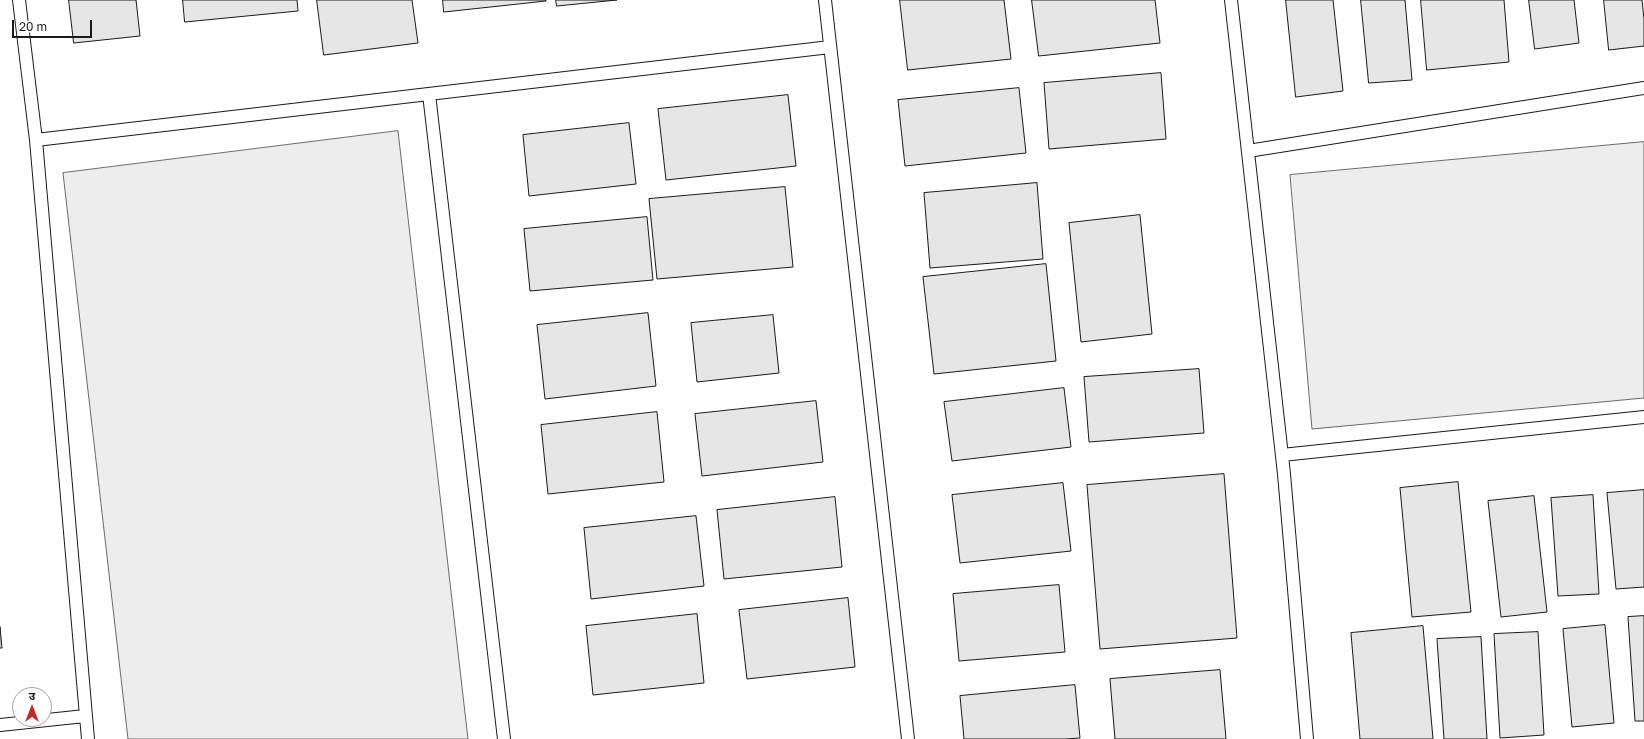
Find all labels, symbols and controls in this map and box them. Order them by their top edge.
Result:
scale bar [14,12,94,38]
text: 20 m [19,19,47,34]
north arrow [12,687,52,727]
text: उ [29,689,35,702]

